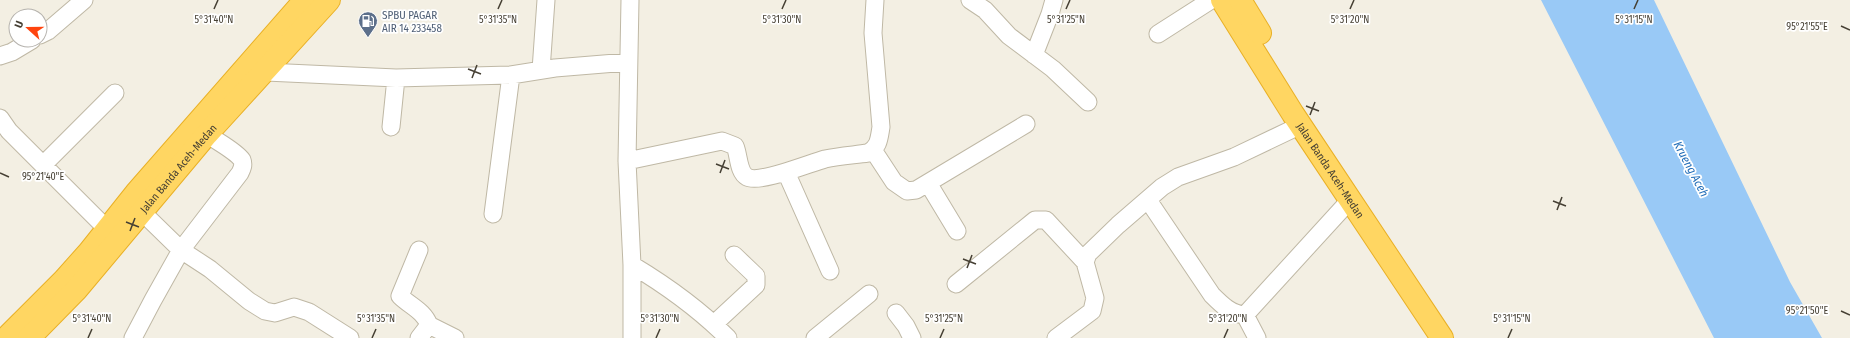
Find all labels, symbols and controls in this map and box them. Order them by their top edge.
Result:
north arrow [8,8,48,48]
place label: SPBU PAGAR AIR 14 233458 [382,9,442,35]
fuel station icon: SPBU PAGAR AIR 14 233458 [357,10,379,38]
text: 5°31'40"N [195,14,233,26]
text: 5°31'35"N [479,14,517,26]
text: 5°31'30"N [763,14,801,26]
text: 5°31'25"N [1047,14,1085,26]
text: 5°31'20"N [1331,14,1369,26]
text: 5°31'15"N [1615,14,1653,26]
text: U [12,19,26,30]
text: 95°21'55"E [1786,21,1828,33]
street label: Jalan Banda Aceh-Medan [1294,120,1367,221]
street label: Jalan Banda Aceh-Medan [138,122,220,216]
water label: Krueng Aceh [1671,139,1711,199]
text: 95°21'40"E [22,171,64,183]
text: 95°21'50"E [1786,305,1828,317]
text: 5°31'40"N [73,313,111,325]
text: 5°31'35"N [357,313,395,325]
text: 5°31'30"N [641,313,679,325]
text: 5°31'25"N [925,313,963,325]
text: 5°31'20"N [1209,313,1247,325]
text: 5°31'15"N [1493,313,1531,325]

